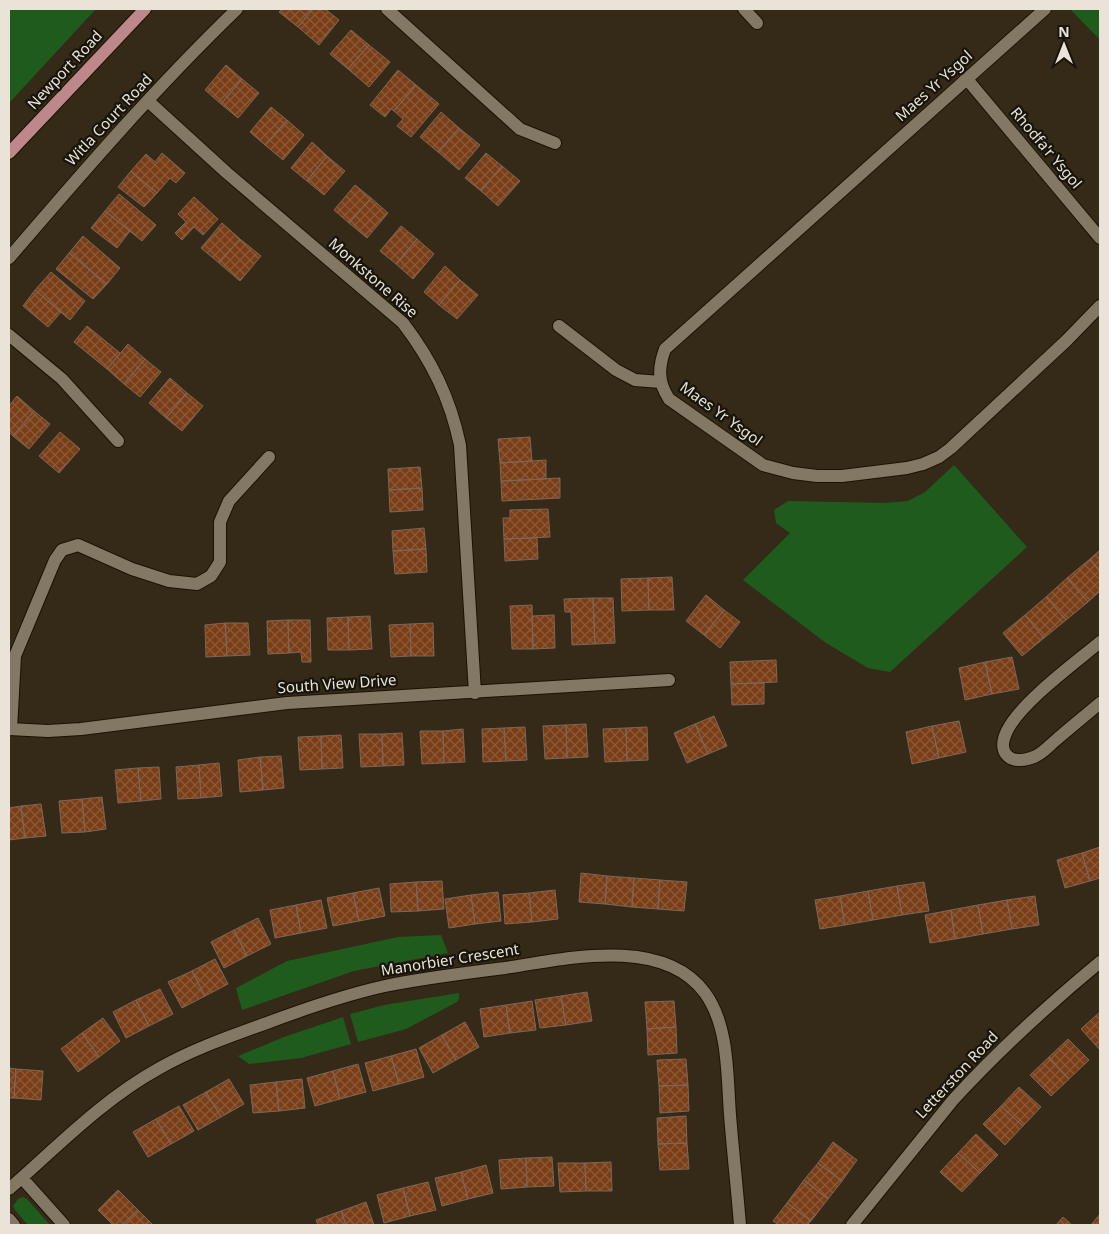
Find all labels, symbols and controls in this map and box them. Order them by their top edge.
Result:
north arrow [1039,20,1089,70]
text: N [1058,22,1070,41]
street label: Newport Road [22,25,106,113]
street label: Maes Yr Ysgol [891,45,976,125]
street label: Witla Court Road [60,69,156,170]
street label: Rhodfa'r Ysgol [1007,102,1087,192]
street label: Monkstone Rise [325,233,423,322]
street label: Maes Yr Ysgol [676,377,767,450]
street label: South View Drive [277,669,397,697]
street label: Manorbier Crescent [379,938,521,980]
street label: Letterston Road [911,1026,1002,1122]

